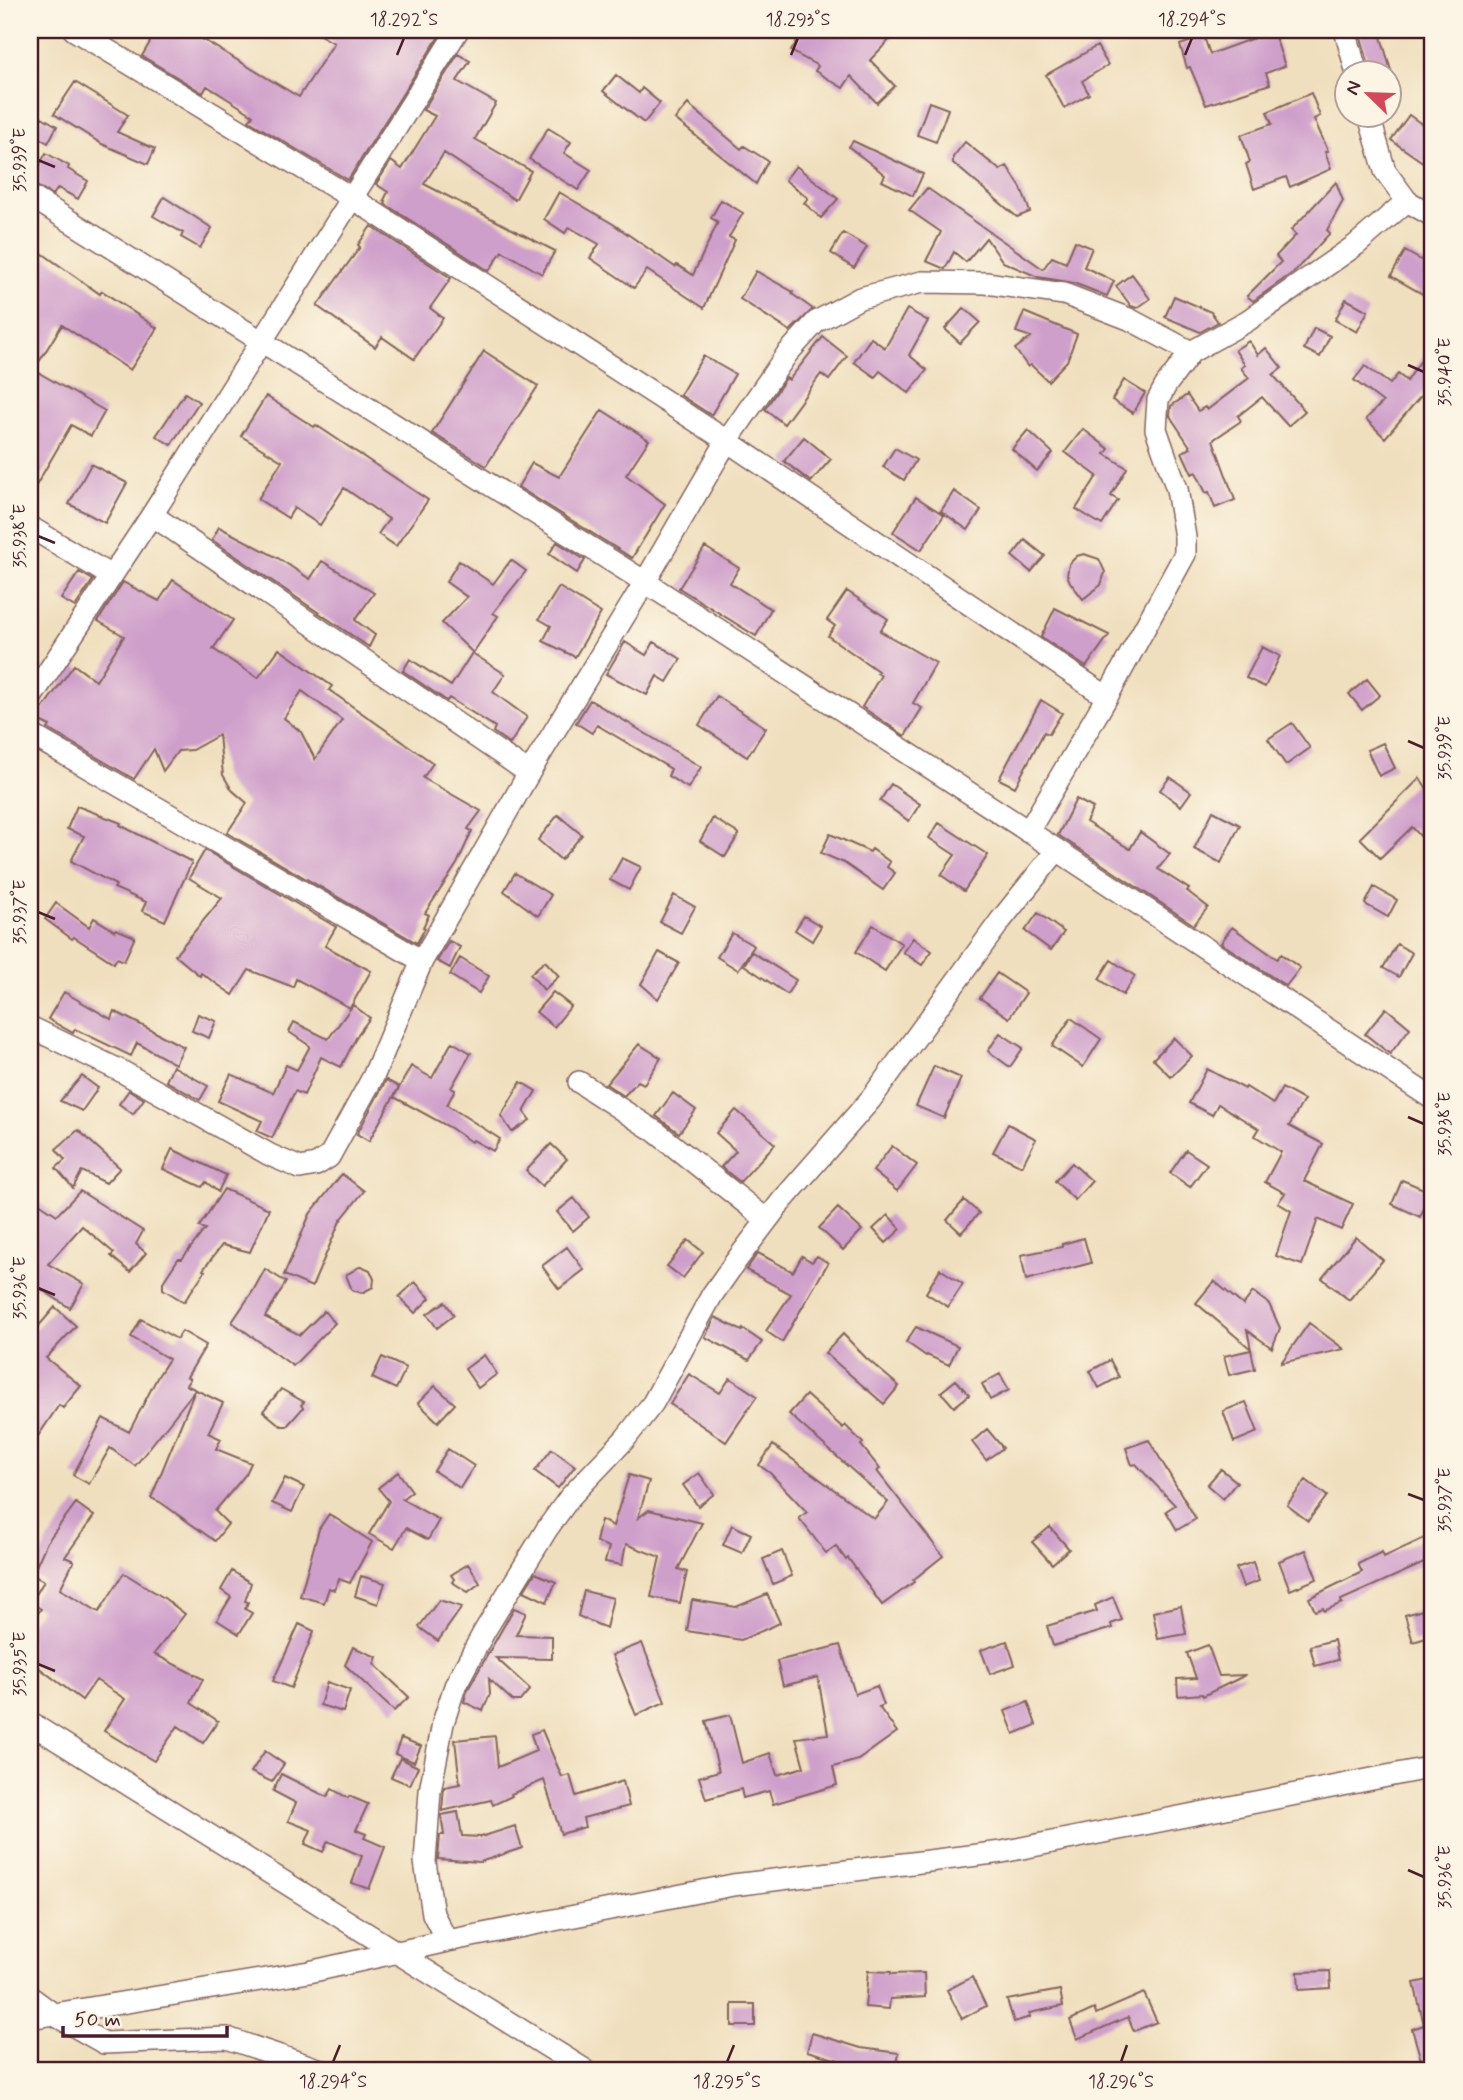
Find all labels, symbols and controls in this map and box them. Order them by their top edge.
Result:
text: 18.292°S [370,8,438,32]
text: 18.293°S [765,8,831,32]
text: 18.294°S [1158,8,1226,32]
north arrow [1334,60,1404,130]
text: N [1340,77,1368,99]
text: 35.939°E [8,128,32,192]
text: 35.940°E [1433,337,1457,407]
text: 35.938°E [8,504,32,568]
text: 35.939°E [1433,716,1457,780]
text: 35.937°E [8,879,32,945]
text: 35.938°E [1433,1092,1457,1156]
text: 35.936°E [8,1256,32,1320]
text: 35.937°E [1433,1467,1457,1533]
text: 35.935°E [8,1631,32,1697]
text: 35.936°E [1433,1845,1457,1909]
scale bar [63,1995,228,2039]
text: 50 m [74,2006,121,2034]
text: 18.294°S [299,2070,367,2094]
text: 18.295°S [693,2070,761,2094]
text: 18.296°S [1088,2070,1154,2094]

